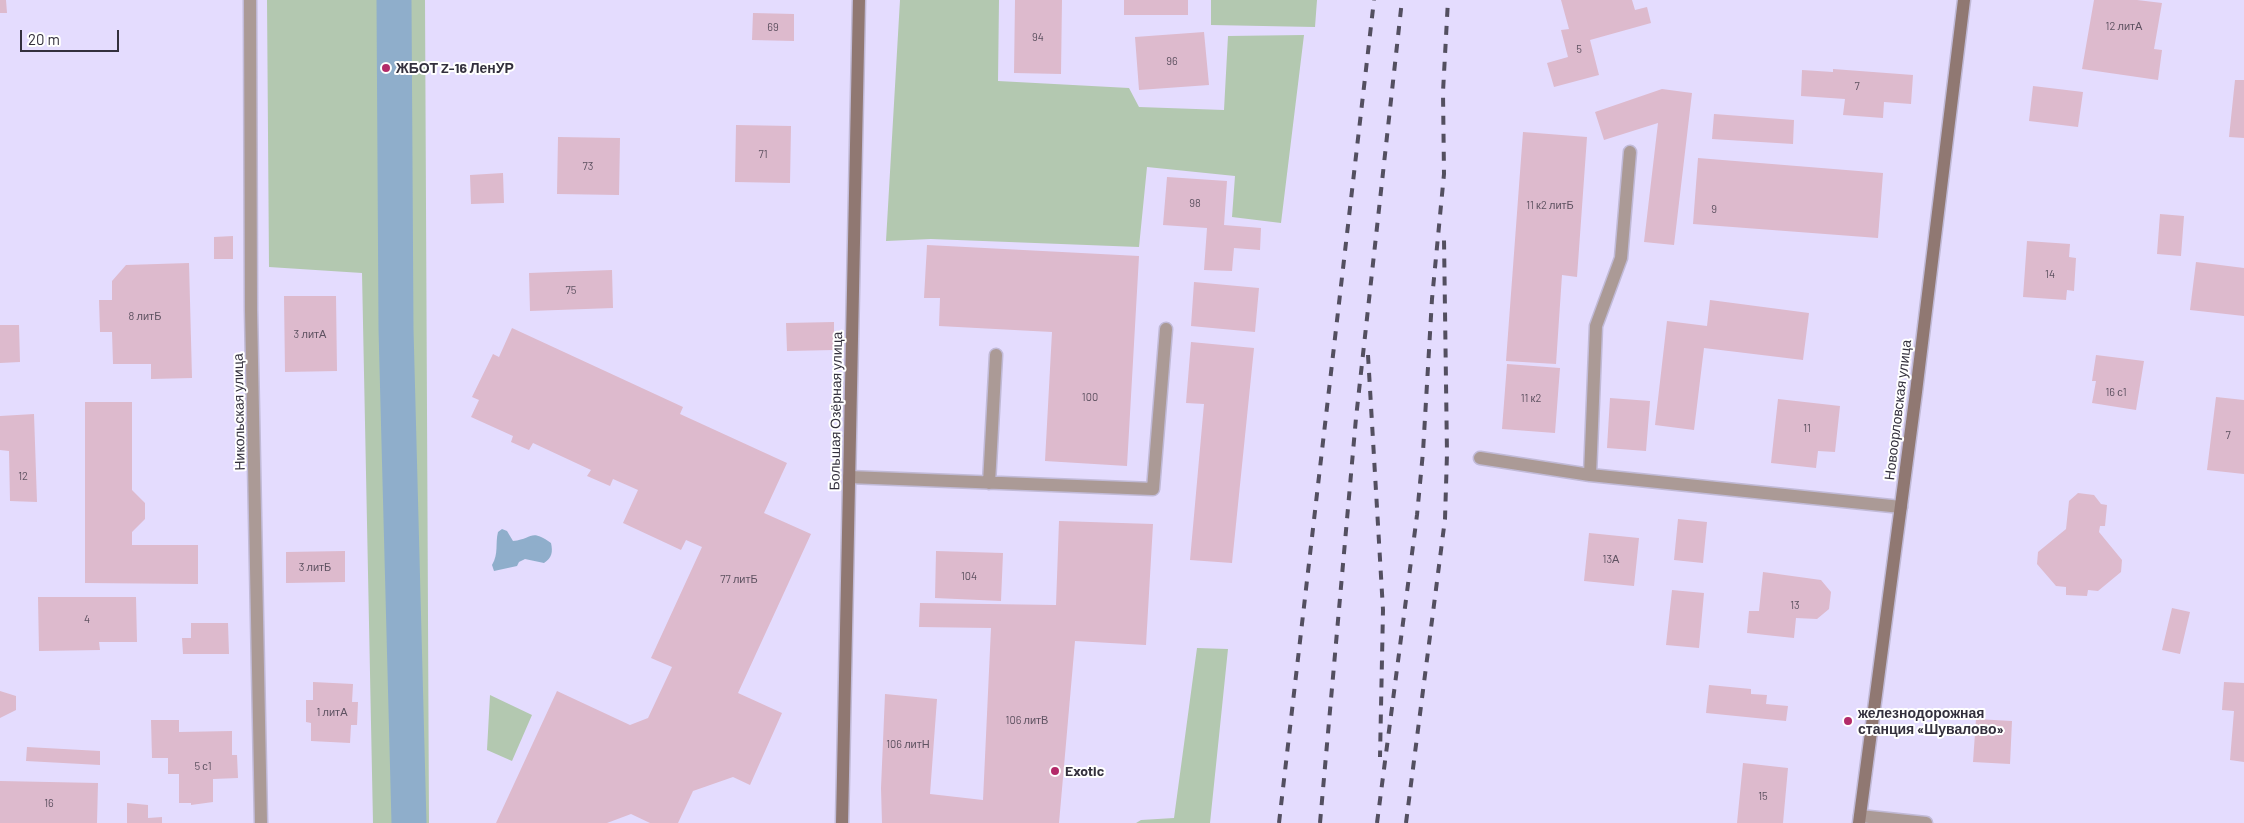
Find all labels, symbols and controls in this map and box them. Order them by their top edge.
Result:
house number: 12 литА [2106,19,2142,33]
scale bar [22,20,121,52]
house number: 69 [767,20,779,34]
text: 20 m [28,30,60,48]
house number: 94 [1032,30,1044,44]
house number: 5 [1576,42,1582,56]
house number: 96 [1166,54,1178,68]
place label: ЖБОТ Z-16 ЛенУР [396,60,514,76]
marker: ЖБОТ Z-16 ЛенУР [380,62,392,74]
house number: 7 [1854,79,1860,93]
house number: 71 [758,147,768,161]
house number: 73 [583,159,593,173]
house number: 98 [1189,196,1201,210]
house number: 11 к2 литБ [1526,198,1574,212]
house number: 9 [1711,202,1717,216]
house number: 14 [2045,267,2055,281]
house number: 75 [566,283,576,297]
house number: 8 литБ [129,309,161,323]
house number: 3 литА [294,327,326,341]
street label: Большая Озёрная улица [826,331,846,491]
street label: Новоорловская улица [1881,339,1915,481]
street label: Никольская улица [230,353,248,471]
house number: 16 с1 [2105,385,2127,399]
house number: 100 [1082,390,1098,404]
house number: 11 к2 [1521,391,1541,405]
house number: 11 [1803,421,1811,435]
house number: 7 [2225,428,2231,442]
house number: 12 [18,469,28,483]
house number: 13А [1603,552,1619,566]
house number: 3 литБ [299,560,331,574]
house number: 104 [961,569,977,583]
house number: 77 литБ [720,572,758,586]
house number: 13 [1790,598,1800,612]
house number: 4 [84,612,90,626]
house number: 1 литА [317,705,347,719]
place label: железнодорожная станция «Шувалово» [1858,705,2004,738]
house number: 106 литВ [1006,713,1048,727]
marker: железнодорожная станция «Шувалово» [1842,715,1854,727]
house number: 106 литН [886,737,930,751]
house number: 5 с1 [194,759,212,773]
place label: Exotic [1065,763,1104,779]
marker: Exotic [1049,765,1061,777]
house number: 15 [1758,789,1768,803]
house number: 16 [44,796,54,810]

